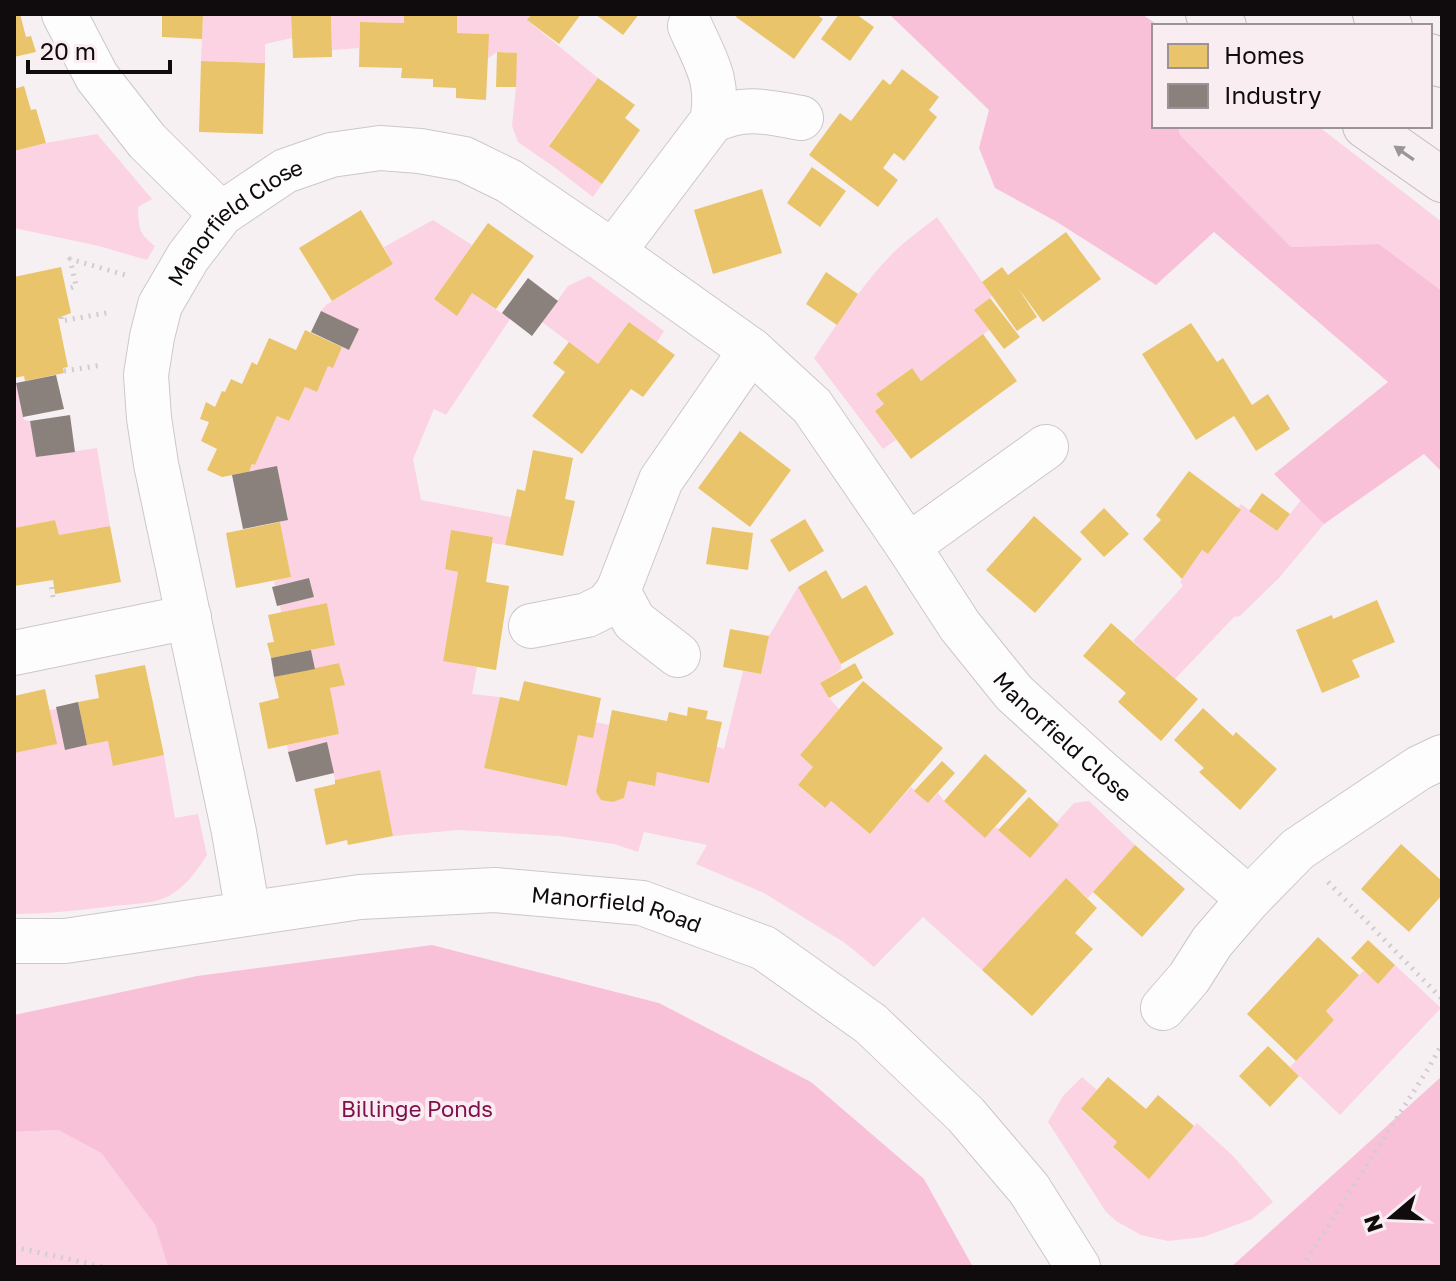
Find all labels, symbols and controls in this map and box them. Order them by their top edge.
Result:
scale bar [28,24,170,74]
legend [1152,24,1432,128]
text: 20 m [40,36,96,65]
text: Homes [1224,40,1305,69]
text: Industry [1224,80,1321,109]
one-way arrow [1393,146,1414,161]
street label: Manorfield Close [161,153,306,290]
street label: Manorfield Close [988,666,1138,807]
street label: Manorfield Road [530,880,706,937]
park label: Billinge Ponds [341,1095,493,1122]
north arrow [1352,1177,1432,1257]
text: N [1357,1211,1388,1236]

